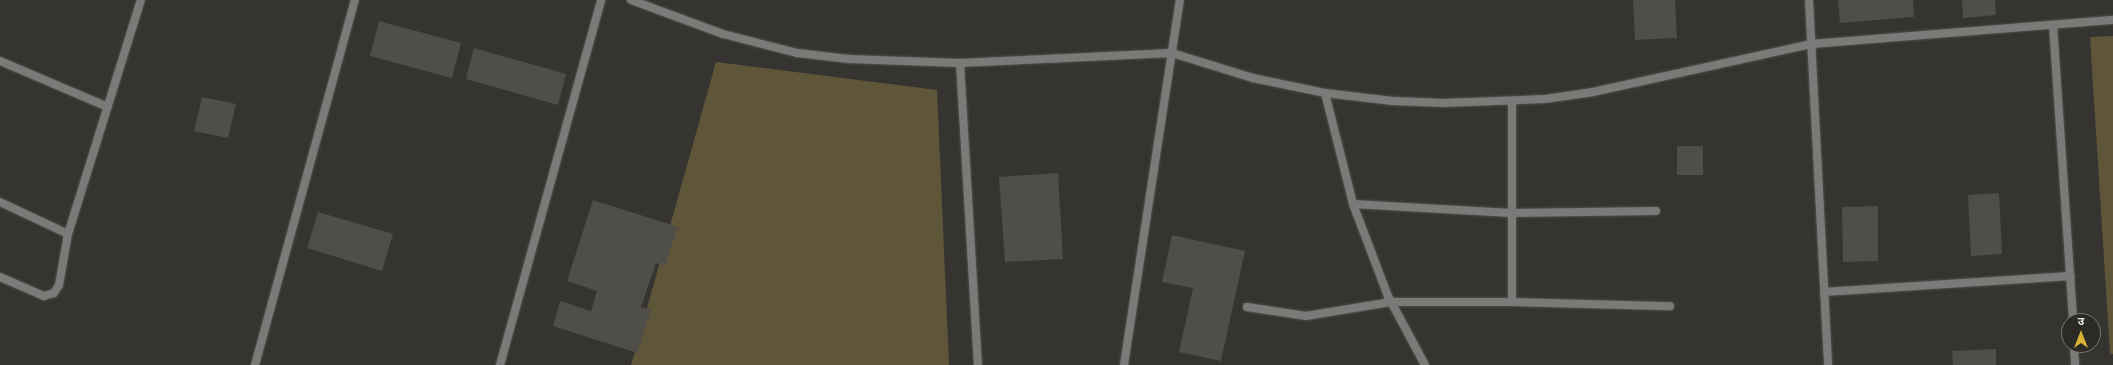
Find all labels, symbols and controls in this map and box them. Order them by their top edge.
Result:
north arrow [2061,313,2101,353]
text: उ [2078,315,2084,328]

